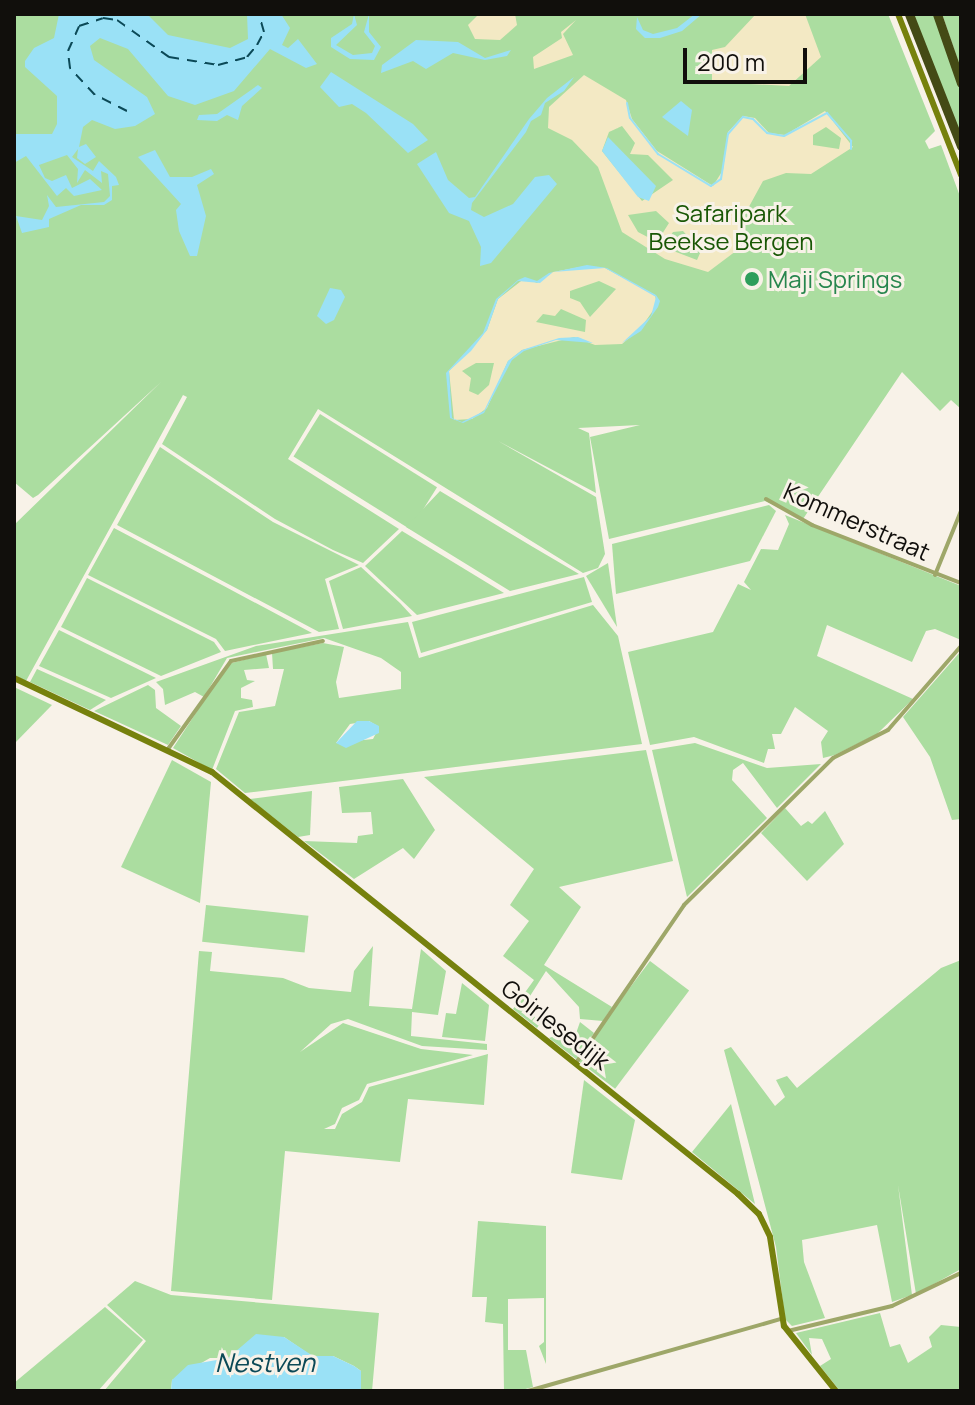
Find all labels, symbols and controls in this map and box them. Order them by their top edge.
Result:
scale bar [687,32,811,82]
text: 200 m [697,45,765,78]
park label: Safaripark Beekse Bergen [649,199,813,255]
place label: Maji Springs [768,265,902,293]
marker: Maji Springs [743,270,761,288]
street label: Kommerstraat [779,476,935,566]
street label: Goirlesedijk [496,973,616,1075]
water label: Nestven [215,1347,315,1379]

